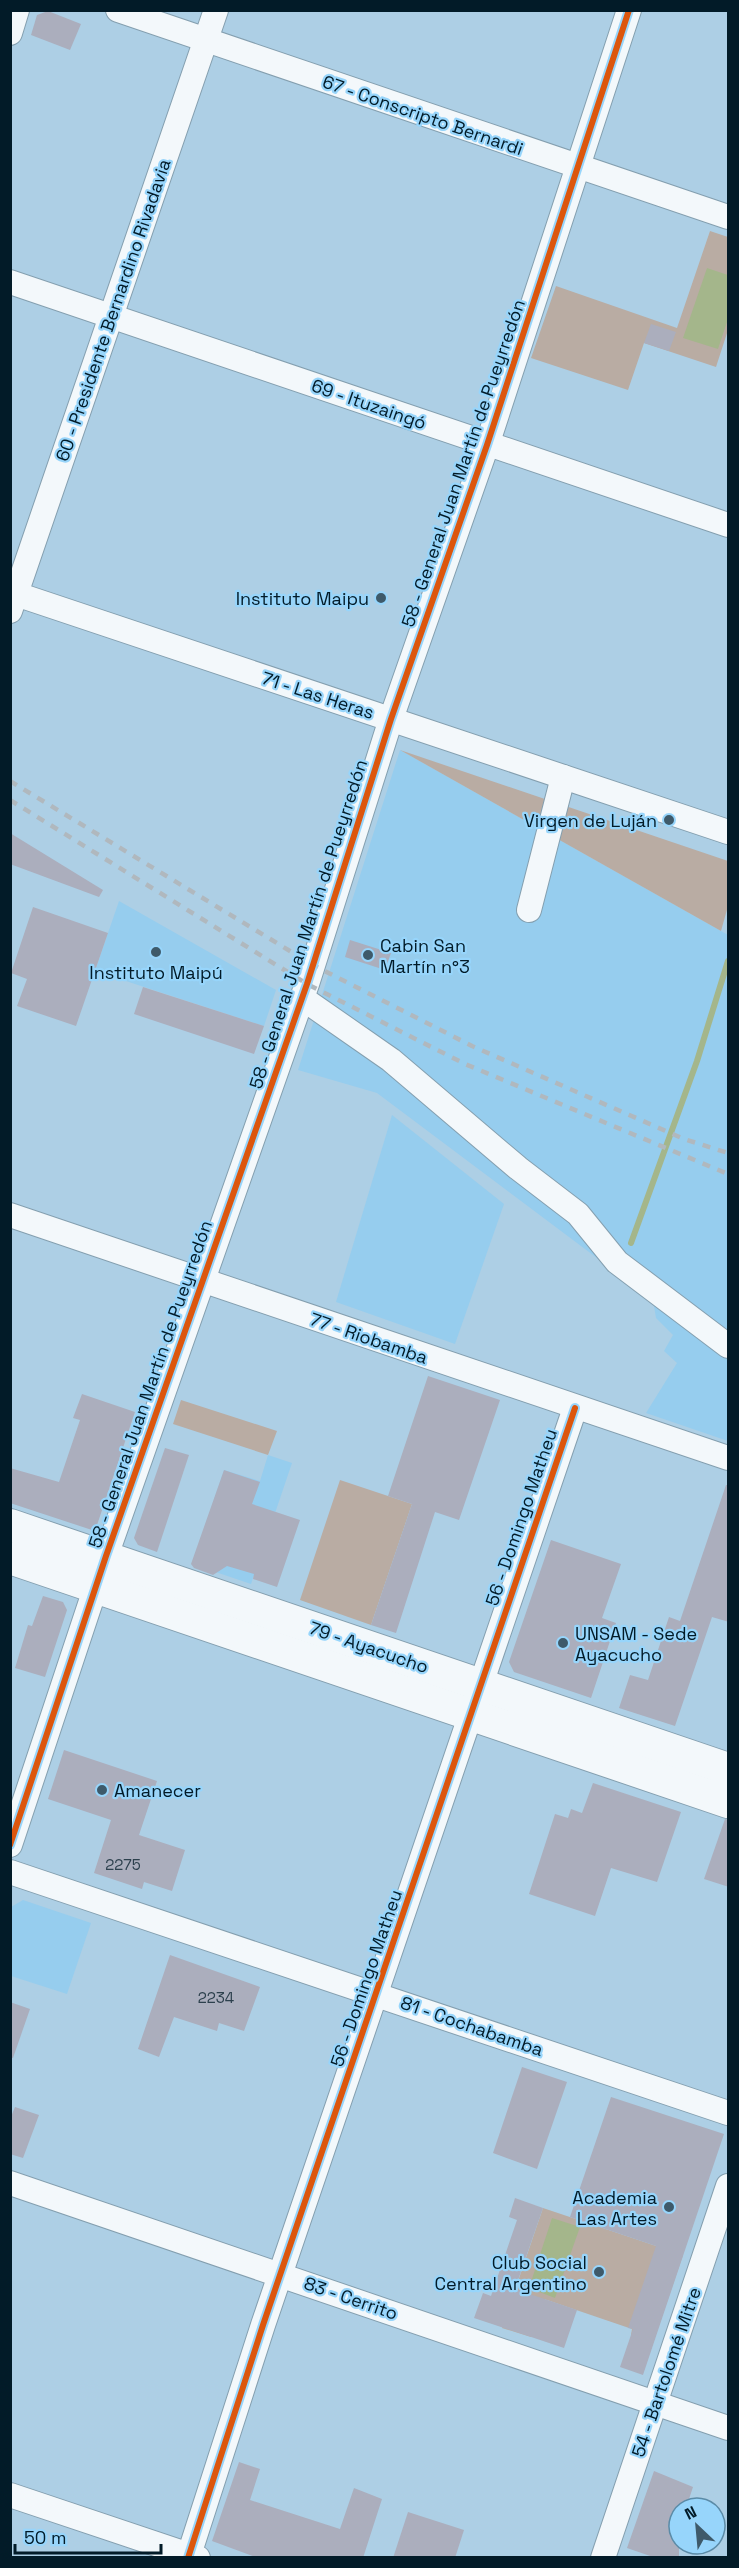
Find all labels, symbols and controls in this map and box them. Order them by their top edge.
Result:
street label: 67 - Conscripto Bernardi [320,70,526,160]
street label: 60 - Presidente Bernardino Rivadavia [50,156,176,464]
street label: 58 - General Juan Martín de Pueyrredón [396,296,530,630]
street label: 69 - Ituzaingó [309,374,429,434]
place label: Instituto Maipu [236,587,369,610]
marker: Instituto Maipu [374,591,388,605]
street label: 71 - Las Heras [259,666,377,724]
street label: 58 - General Juan Martín de Pueyrredón [244,756,372,1092]
place label: Virgen de Luján [524,809,657,832]
marker: Virgen de Luján [662,813,676,827]
place label: Cabin San Martín n°3 [380,934,470,978]
marker: Instituto Maipú [149,945,163,959]
marker: Cabin San Martín n°3 [361,948,375,962]
place label: Instituto Maipú [89,961,223,984]
street label: 58 - General Juan Martín de Pueyrredón [83,1217,217,1551]
street label: 77 - Riobamba [307,1307,431,1369]
street label: 56 - Domingo Matheu [480,1425,562,1609]
street label: 79 - Ayacucho [306,1616,432,1678]
place label: UNSAM - Sede Ayacucho [575,1622,697,1666]
marker: UNSAM - Sede Ayacucho [556,1636,570,1650]
place label: Amanecer [114,1779,201,1802]
marker: Amanecer [95,1783,109,1797]
house number: 2275 [105,1855,141,1874]
street label: 56 - Domingo Matheu [325,1886,407,2070]
house number: 2234 [198,1988,234,2007]
street label: 81 - Cochabamba [398,1991,546,2061]
place label: Academia Las Artes [572,2186,657,2230]
marker: Academia Las Artes [662,2200,676,2214]
place label: Club Social Central Argentino [434,2251,587,2295]
marker: Club Social Central Argentino [592,2265,606,2279]
street label: 83 - Cerrito [301,2271,401,2325]
street label: 54 - Bartolomé Mitre [626,2284,706,2460]
north arrow [667,2496,727,2556]
text: N [681,2501,700,2525]
scale bar [15,2517,160,2555]
text: 50 m [24,2526,66,2549]

